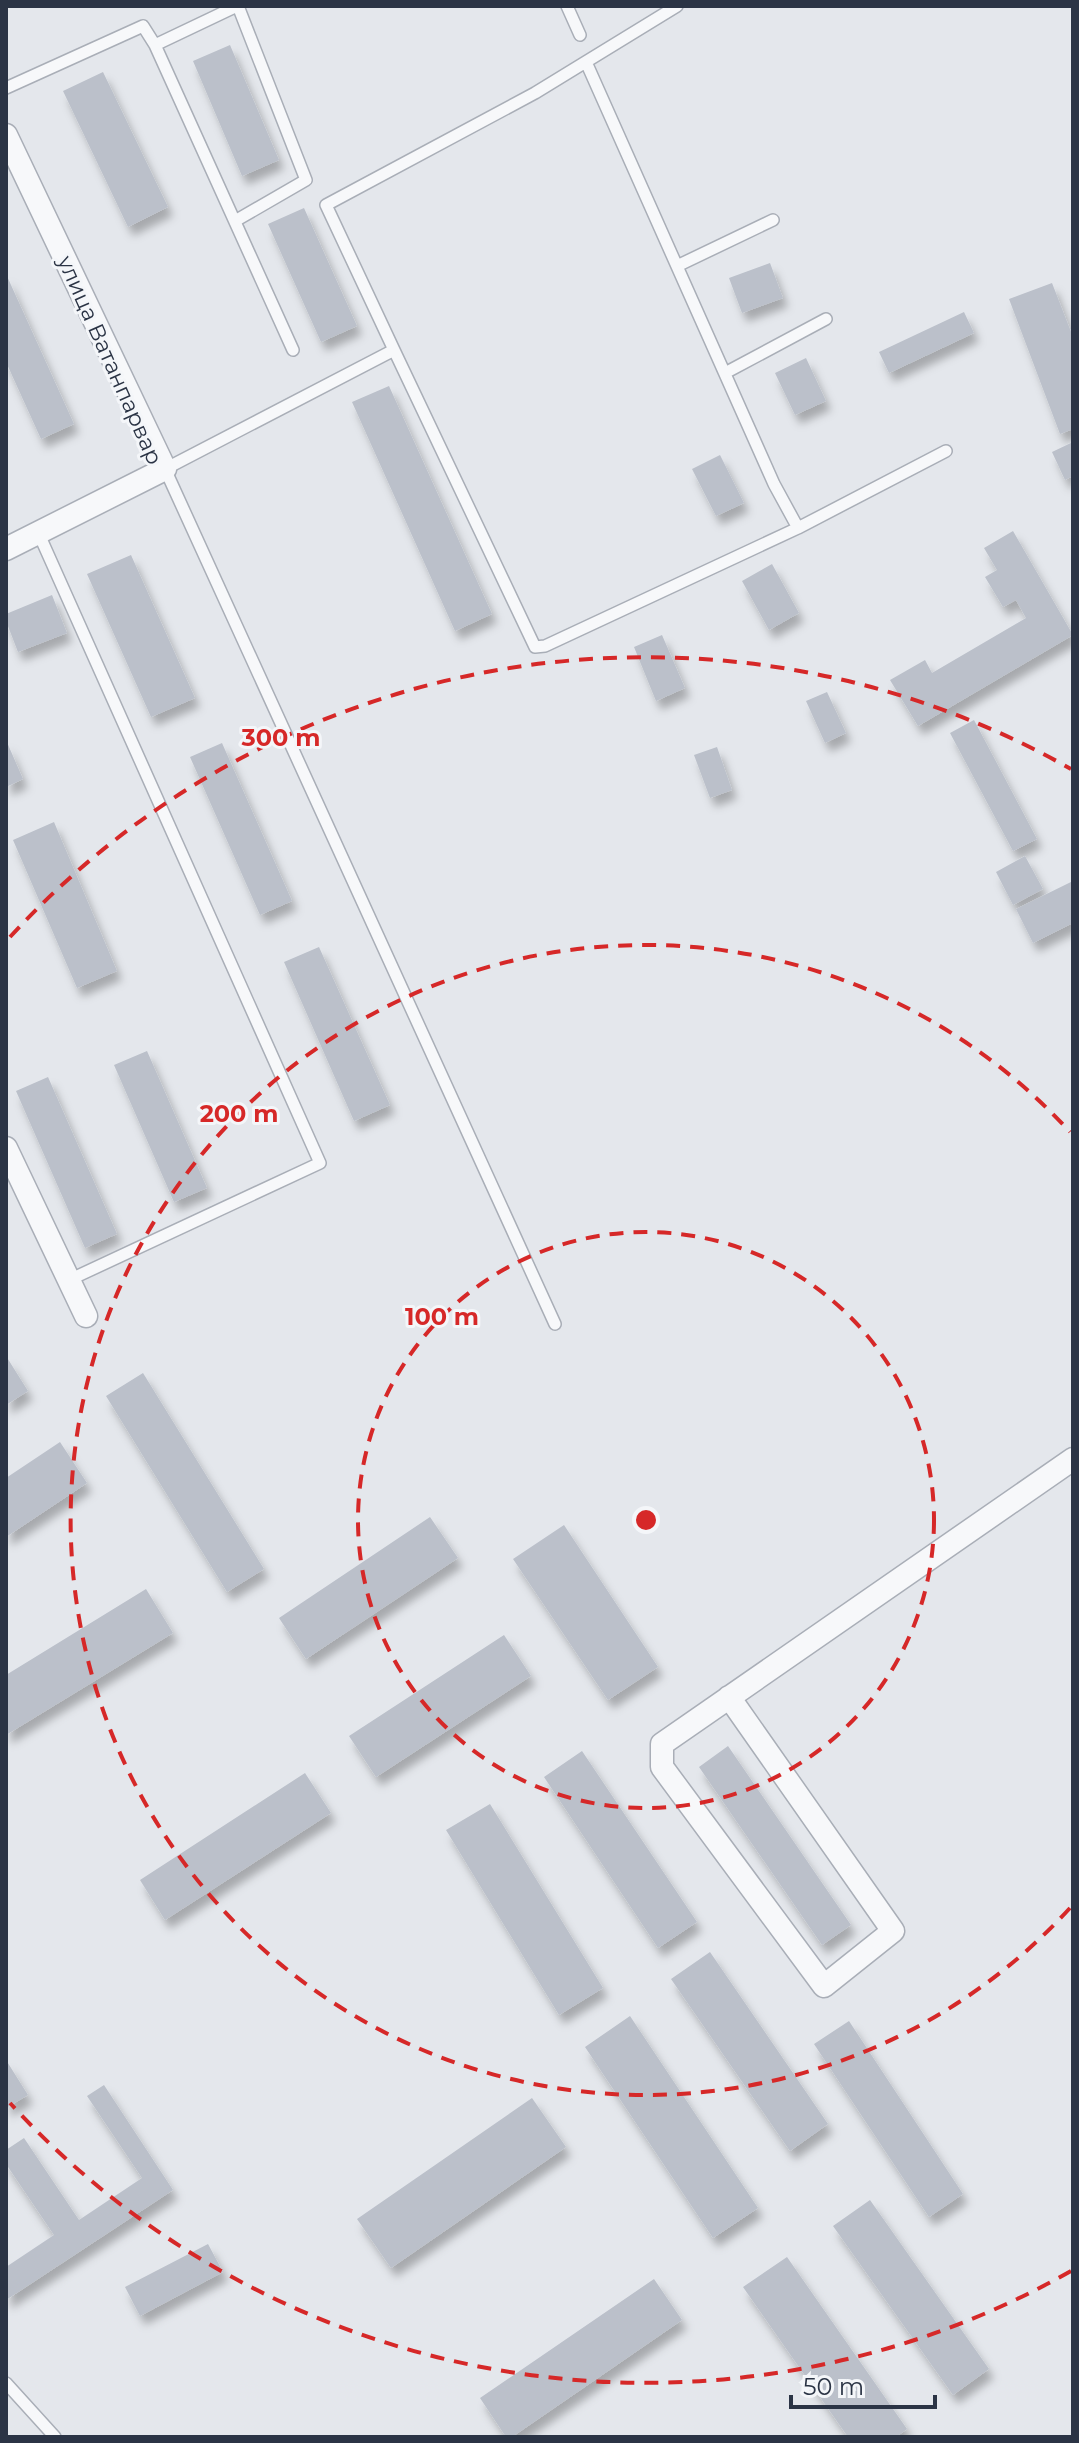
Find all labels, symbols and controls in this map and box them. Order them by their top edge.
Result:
street label: улица Ватанпарвар [51,250,168,469]
text: 300 m [241,723,320,752]
text: 200 m [200,1099,278,1128]
text: 100 m [405,1302,479,1331]
centre of rings [632,1506,660,1534]
scale bar [791,2359,935,2409]
text: 50 m [803,2372,864,2401]

